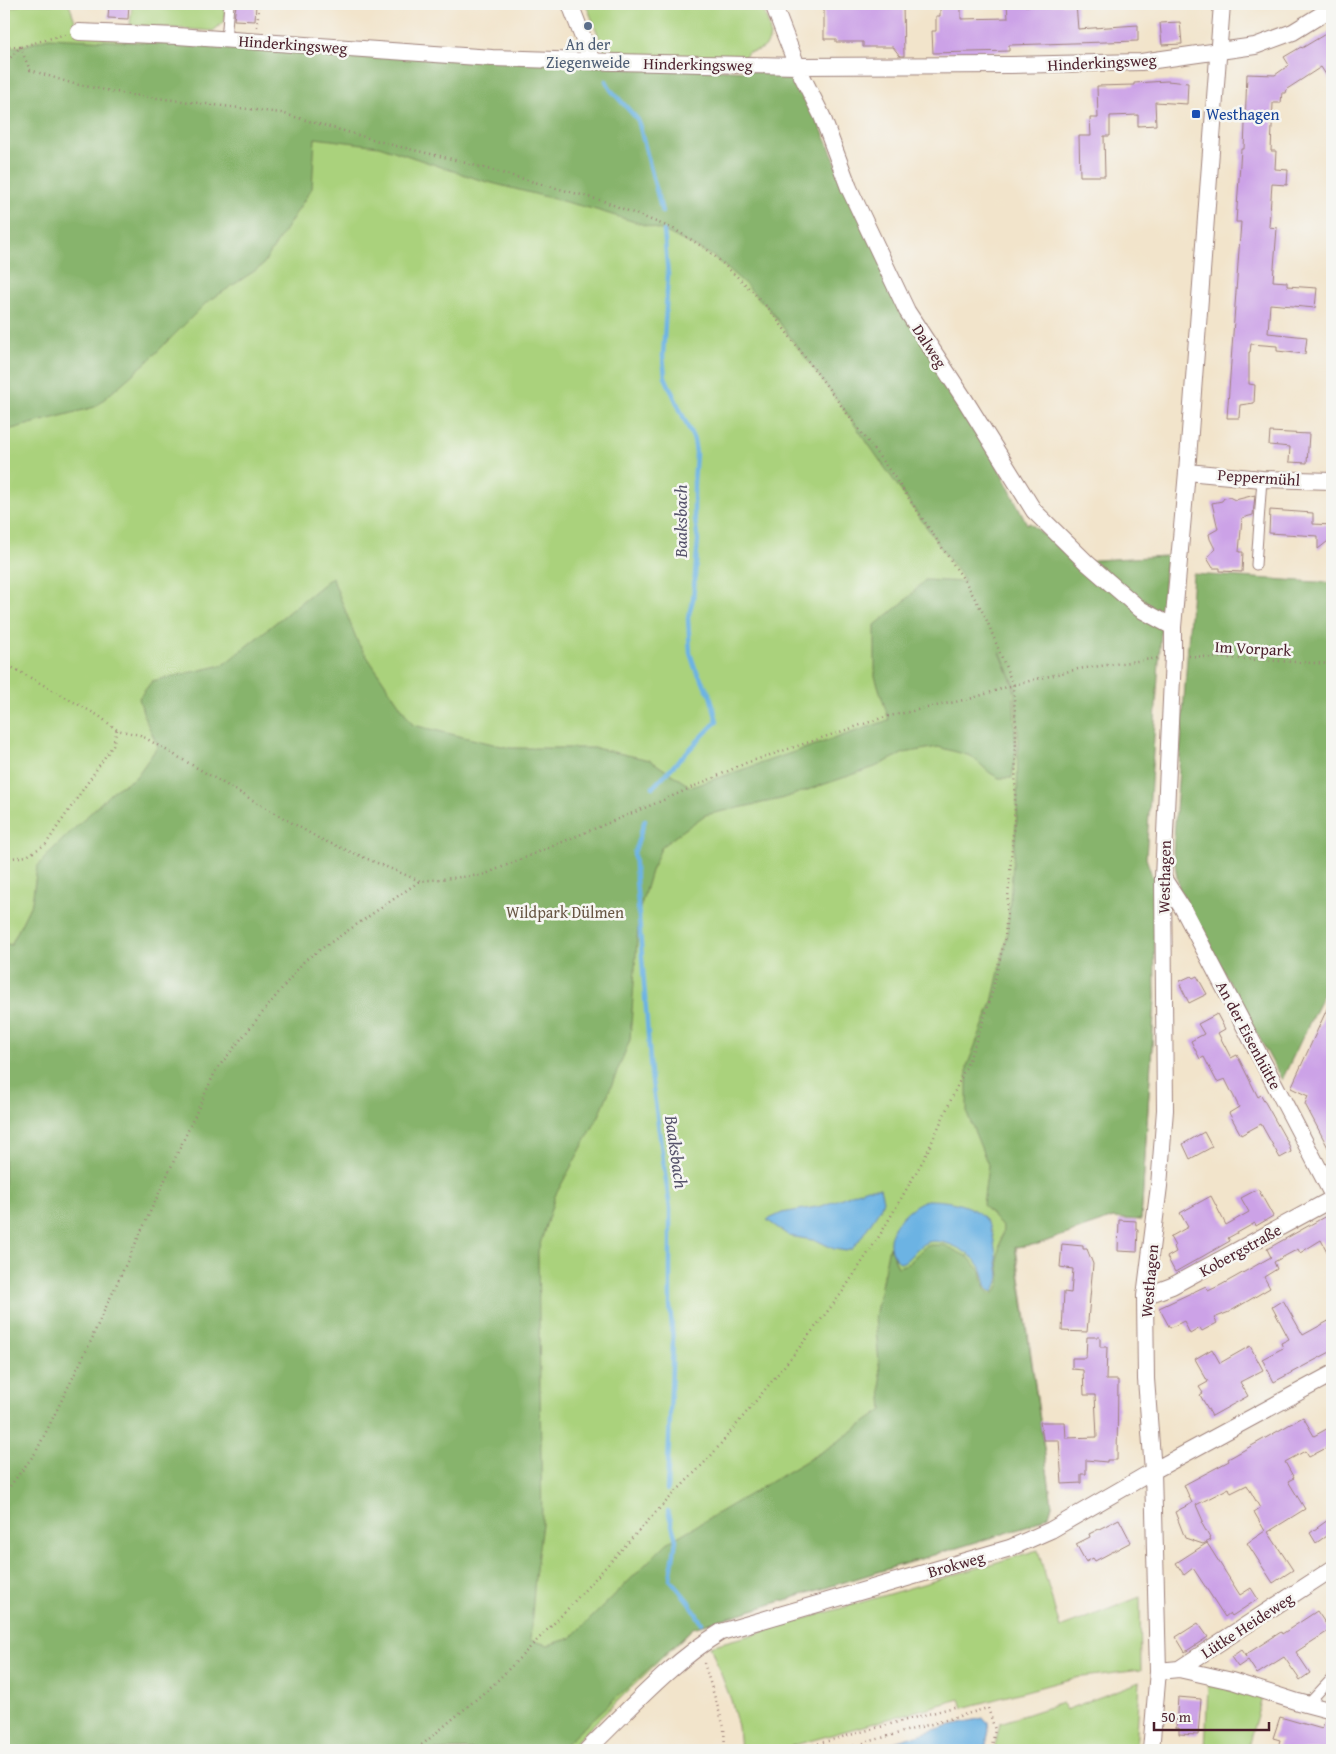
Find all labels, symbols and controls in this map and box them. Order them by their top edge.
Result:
marker: An der Ziegenweide [582,20,594,32]
street label: Hinderkingsweg [238,28,348,60]
place label: An der Ziegenweide [546,32,630,74]
street label: Hinderkingsweg [1047,47,1157,77]
street label: Hinderkingsweg [643,51,753,77]
place label: Westhagen [1206,102,1280,126]
marker: Westhagen [1190,108,1202,120]
street label: Dalweg [907,319,953,373]
street label: Peppermühl [1217,462,1302,492]
water label: Baaksbach [667,484,694,559]
street label: Im Vorpark [1214,634,1293,662]
street label: Westhagen [1151,840,1177,914]
park label: Wildpark Dülmen [506,900,624,924]
street label: An der Eisenhütte [1210,976,1288,1094]
water label: Baaksbach [658,1113,695,1190]
street label: Kobergstraße [1194,1217,1286,1283]
street label: Westhagen [1134,1243,1164,1319]
street label: Brokweg [925,1544,987,1584]
street label: Lütke Heideweg [1196,1586,1298,1664]
scale bar [1154,1699,1268,1731]
text: 50 m [1161,1706,1192,1727]

